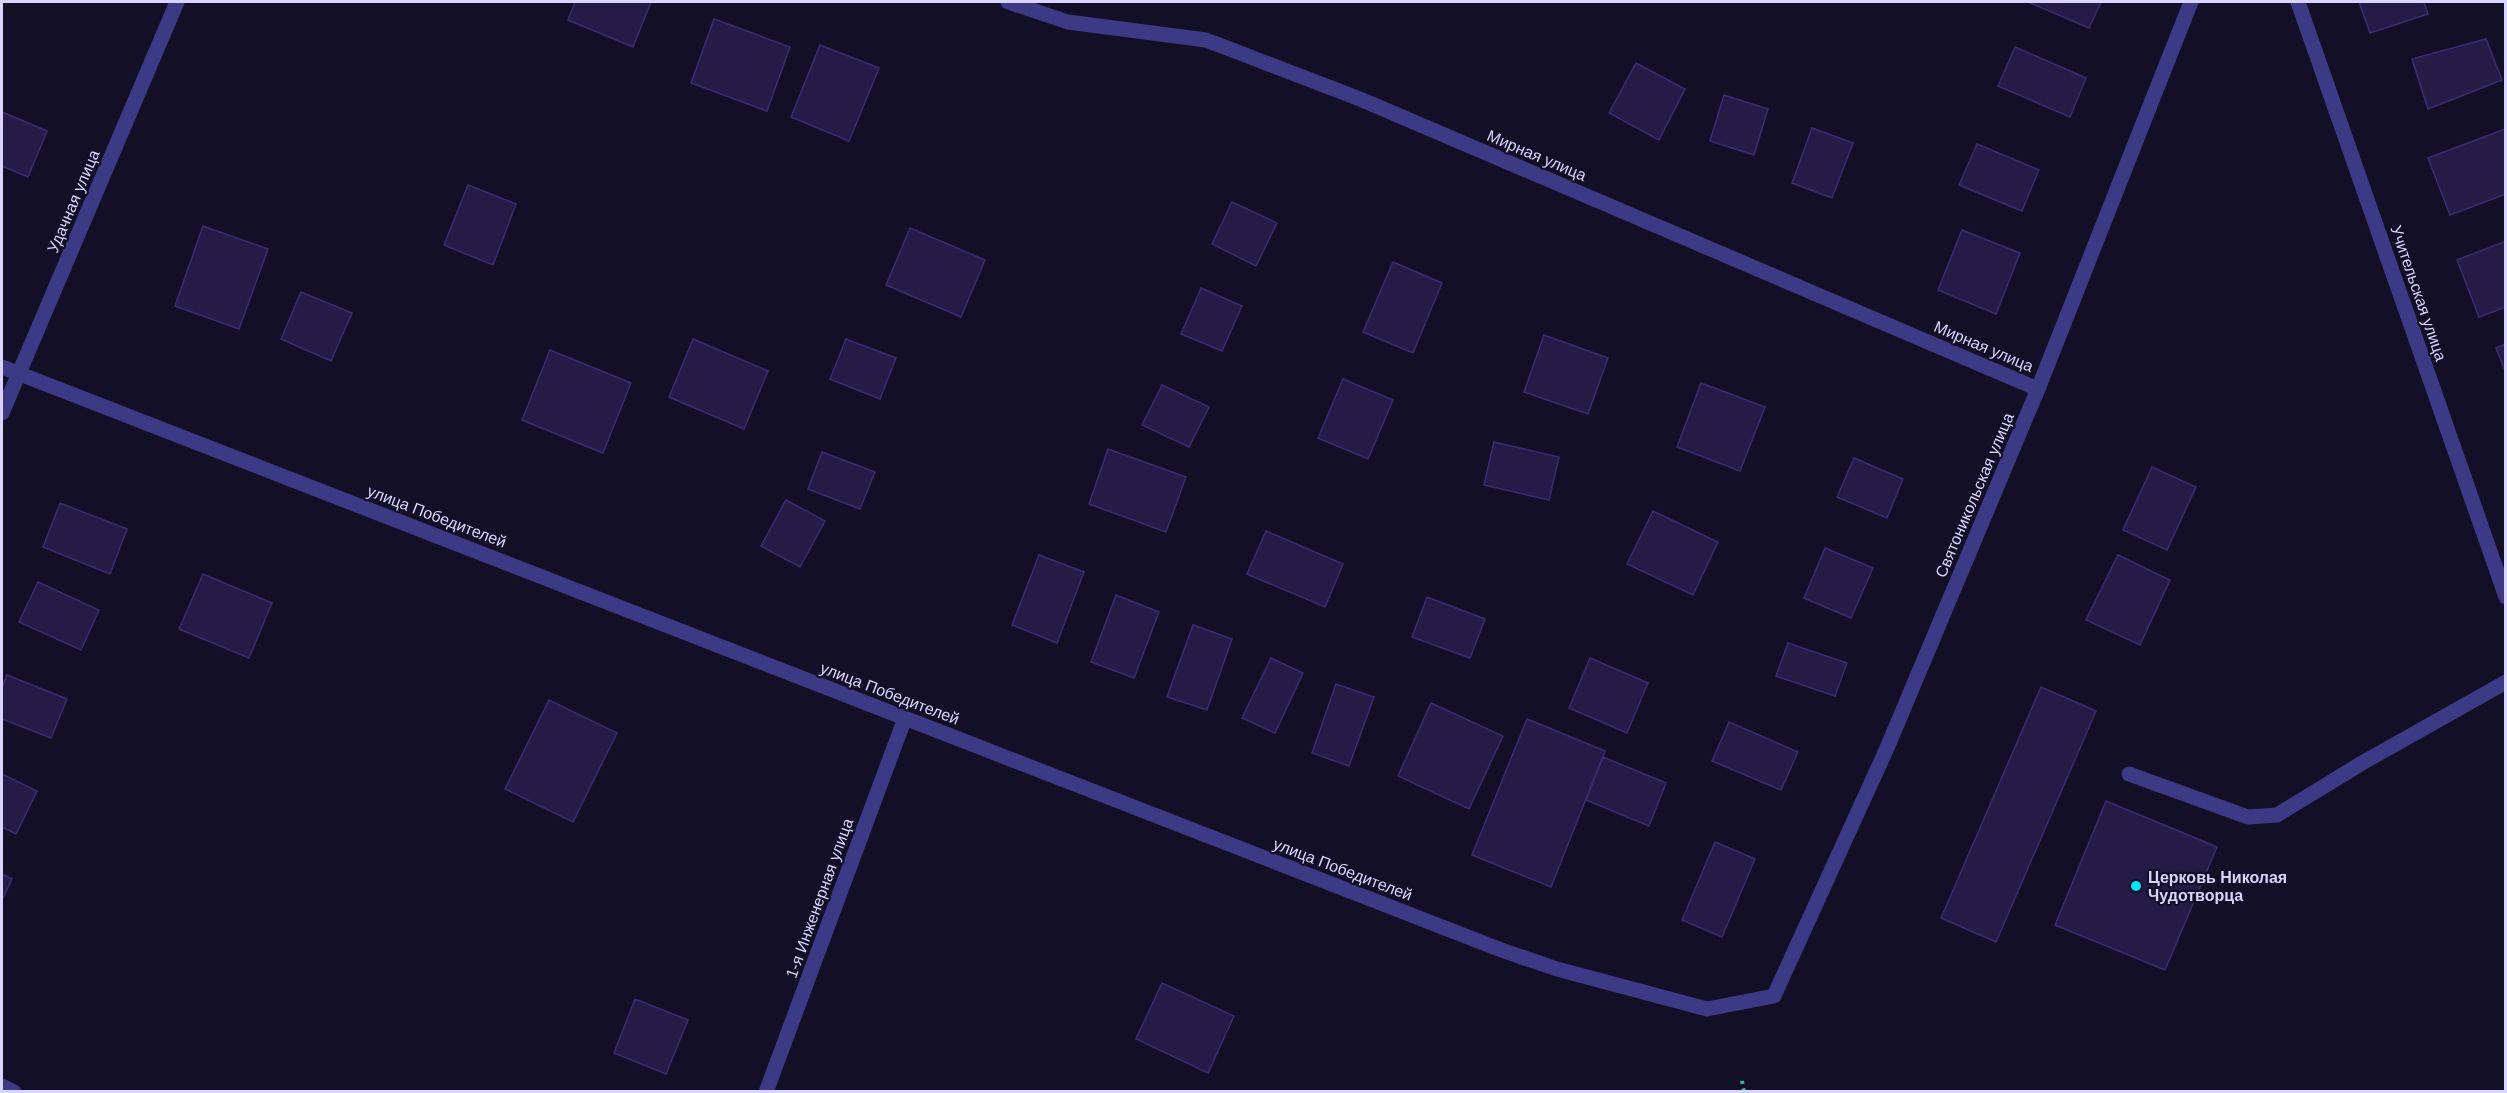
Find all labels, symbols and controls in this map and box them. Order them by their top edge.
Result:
street label: Мирная улица [1485,127,1589,184]
street label: Удачная улица [44,147,103,255]
street label: Учительская улица [2387,223,2450,363]
street label: Мирная улица [1932,318,2036,375]
street label: Святоникольская улица [1932,410,2017,580]
street label: улица Победителей [365,482,509,551]
street label: улица Победителей [818,659,962,728]
street label: 1-я Инженерная улица [783,816,856,980]
street label: улица Победителей [1271,835,1415,904]
place label: Церковь Николая Чудотворца [2148,869,2287,904]
marker: Церковь Николая Чудотворца [2129,879,2143,893]

